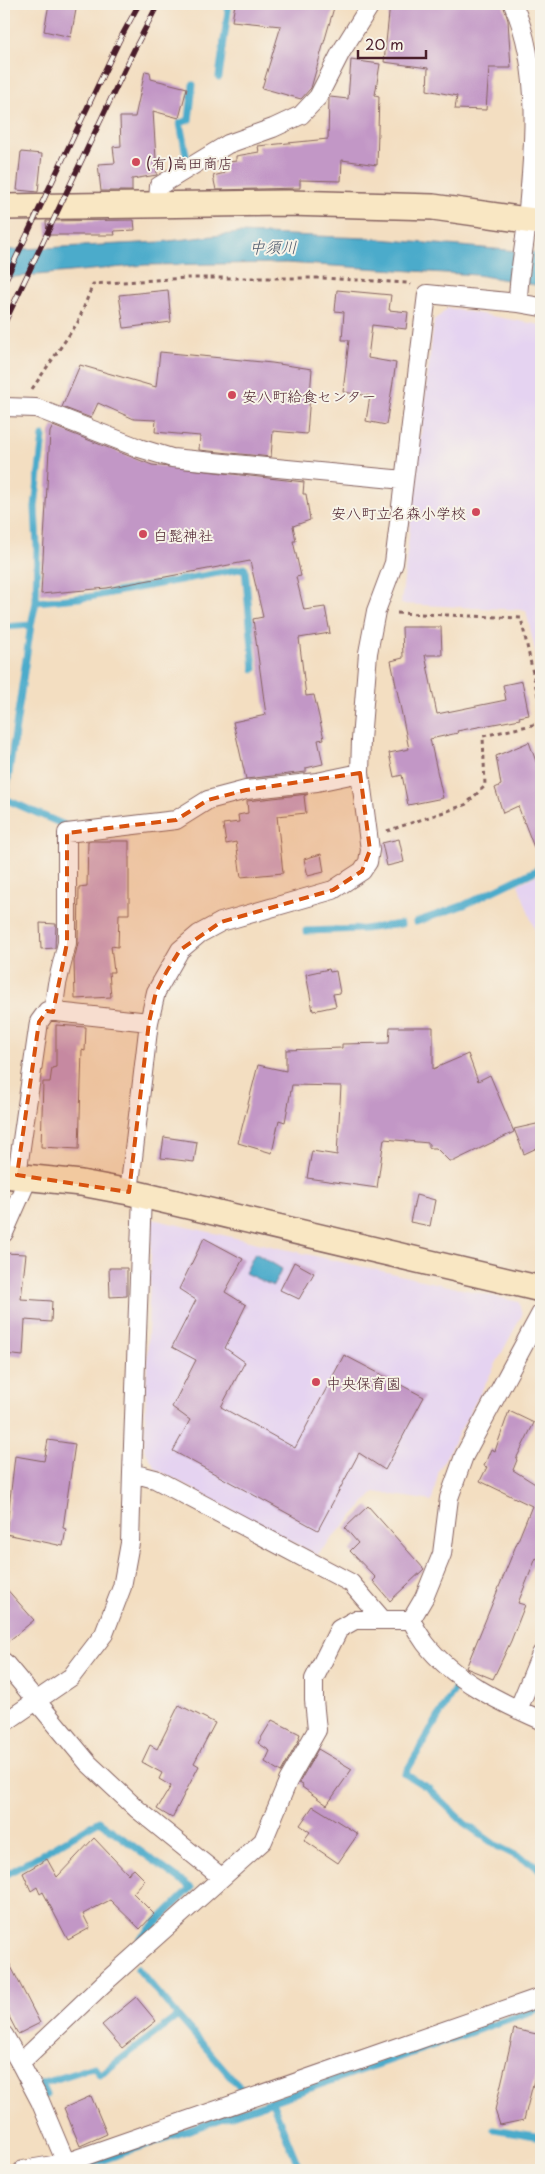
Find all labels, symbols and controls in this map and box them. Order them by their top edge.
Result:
scale bar [358,28,425,60]
text: 20 m [365,32,404,55]
place label: (有)高田商店 [146,151,233,174]
marker: (有)高田商店 [130,156,142,168]
water label: 中須川 [249,234,297,258]
place label: 安八町給食センター [242,384,376,407]
marker: 安八町給食センター [226,389,238,401]
place label: 安八町立名森小学校 [331,501,466,524]
marker: 安八町立名森小学校 [470,506,482,518]
place label: 白髭神社 [153,523,213,546]
marker: 白髭神社 [137,528,149,540]
place label: 中央保育園 [326,1371,401,1394]
marker: 中央保育園 [310,1376,322,1388]

